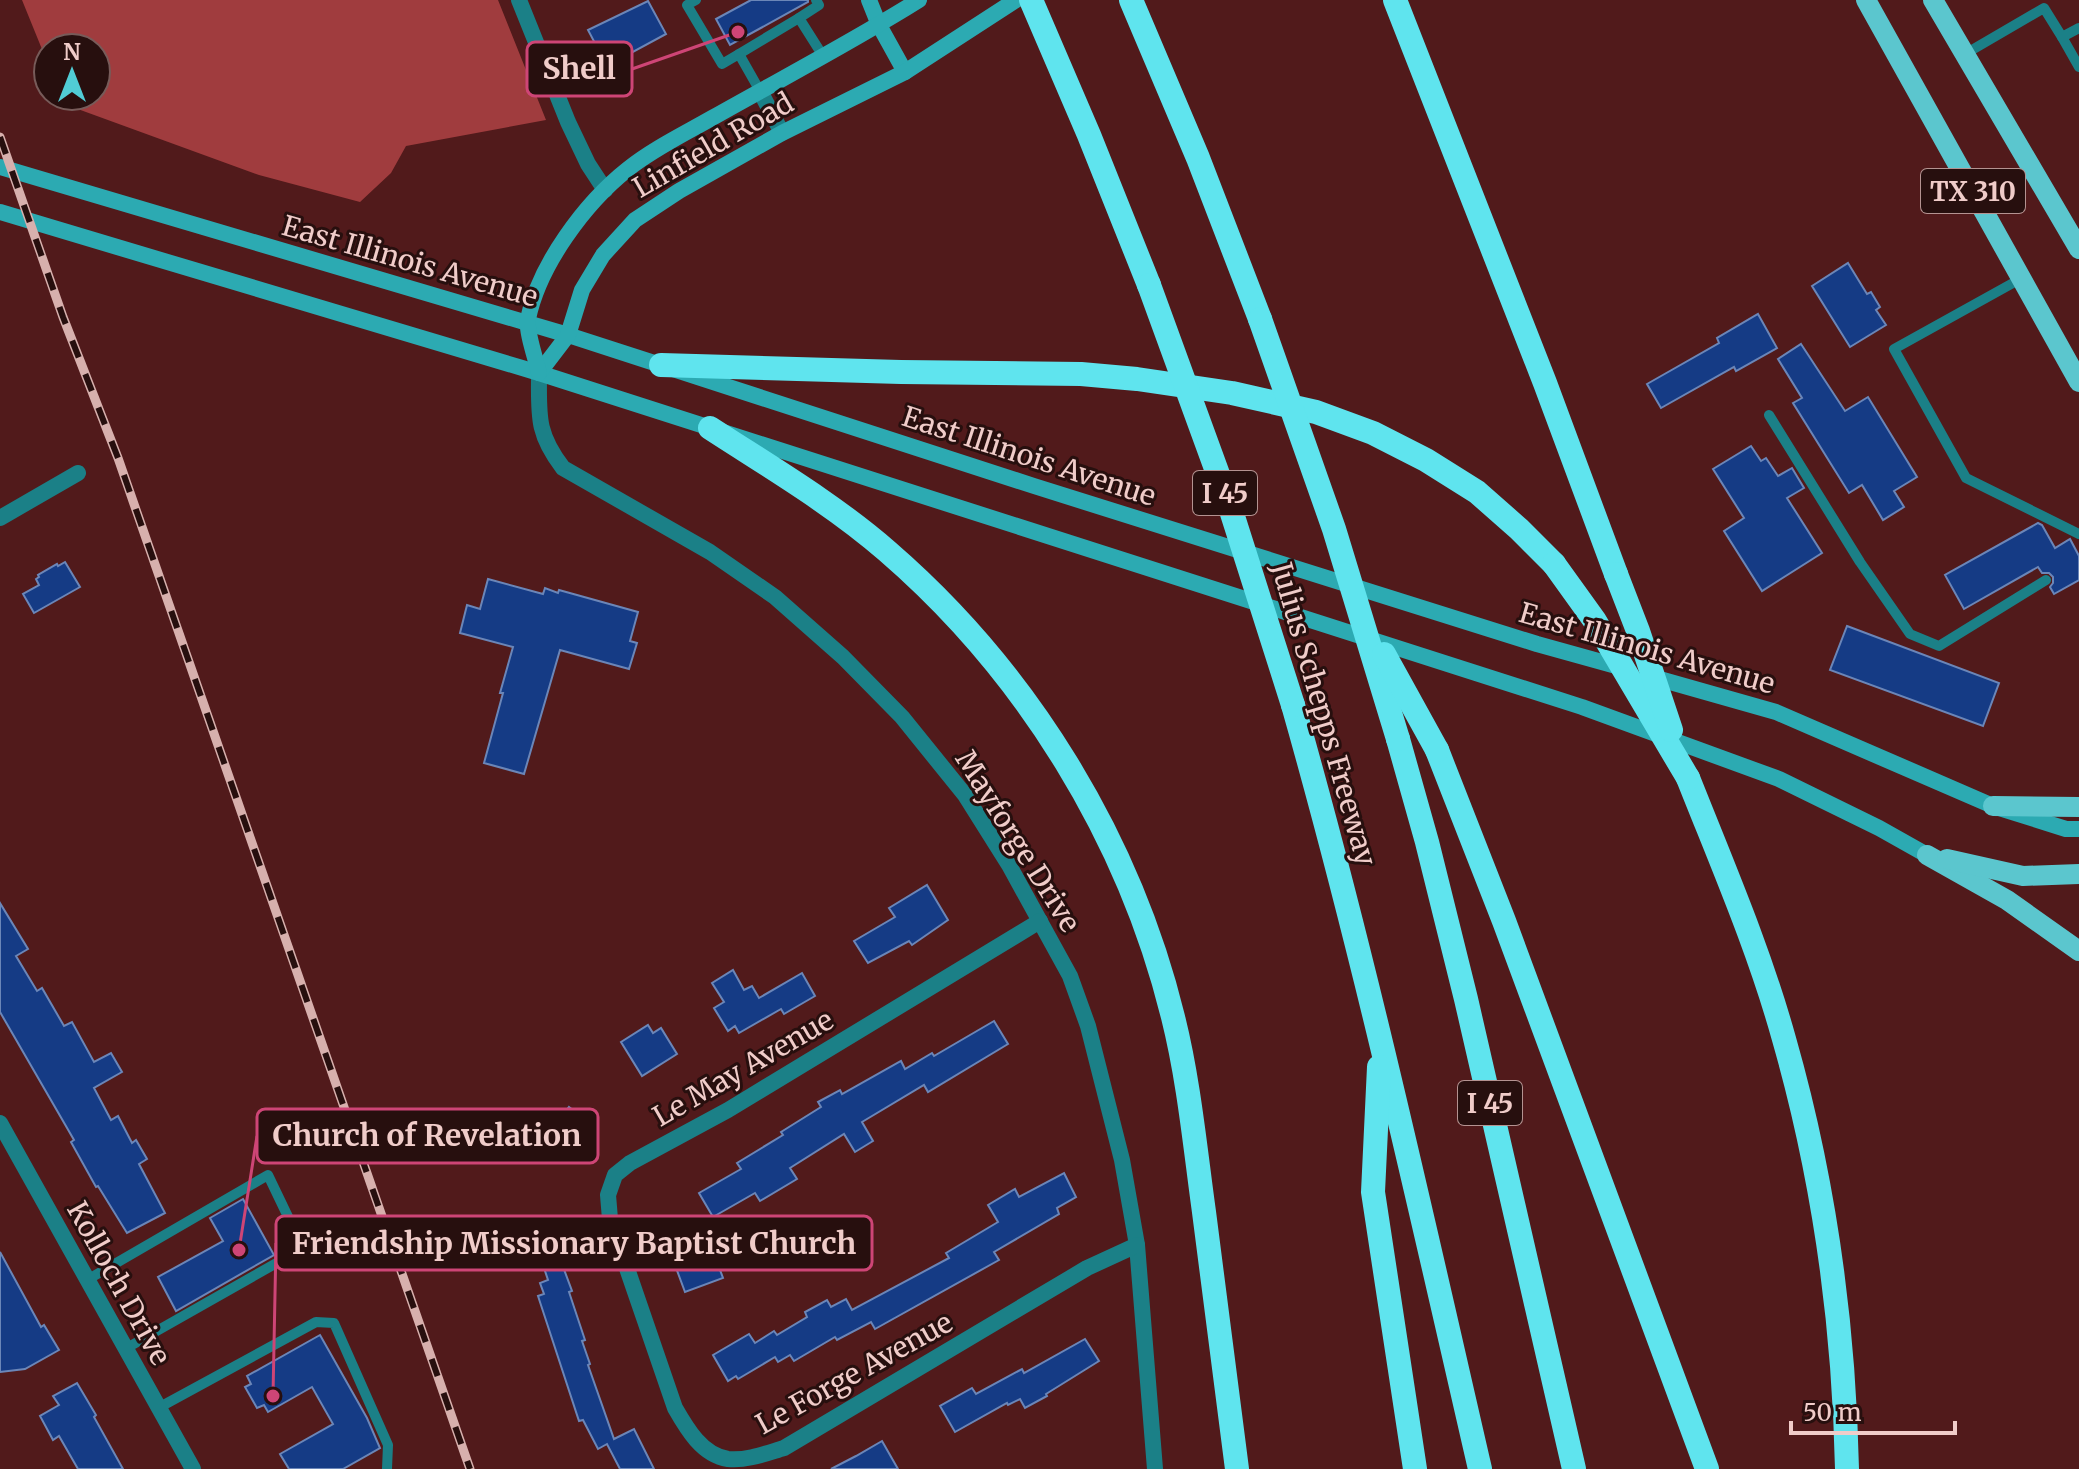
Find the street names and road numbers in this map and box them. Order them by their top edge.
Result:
street label: Linfield Road [626,85,800,205]
road number: TX 310 [1921,169,2025,213]
street label: East Illinois Avenue [278,207,542,315]
street label: East Illinois Avenue [898,398,1160,514]
road number: I 45 [1193,471,1257,515]
street label: Julius Schepps Freeway [1263,557,1385,870]
street label: East Illinois Avenue [1515,594,1779,702]
street label: Mayforge Drive [948,743,1088,939]
street label: Le May Avenue [646,1002,840,1134]
road number: I 45 [1458,1081,1522,1125]
street label: Kolloch Drive [59,1195,179,1371]
street label: Le Forge Avenue [749,1304,959,1442]

